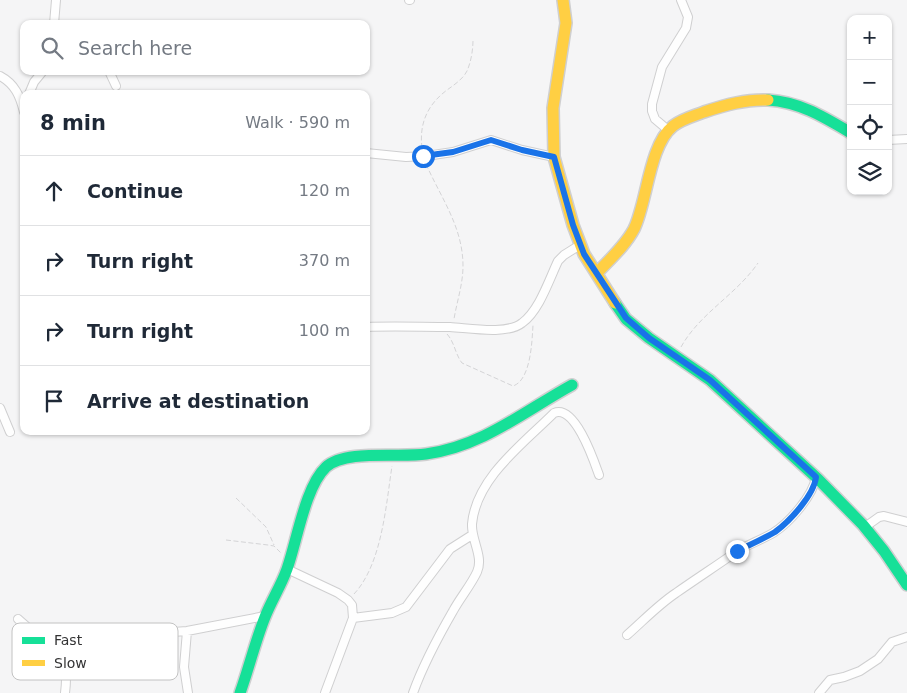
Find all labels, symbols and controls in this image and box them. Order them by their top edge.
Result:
map controls [847,15,892,195]
button: + [847,15,892,60]
search box [20,20,370,75]
icon: search [38,34,66,62]
text: Search here [78,37,192,59]
button: − [847,60,892,105]
button: locate [847,105,892,150]
text: 8 min [40,111,106,135]
text: Walk · 590 m [245,113,350,132]
route start [412,145,435,168]
button: layers [847,150,892,195]
icon: ahead [40,177,68,205]
text: Continue [87,180,183,202]
text: 120 m [299,181,350,200]
icon: right [40,247,68,275]
text: Turn right [87,250,193,272]
text: 370 m [299,251,350,270]
icon: right [40,317,68,345]
text: Turn right [87,320,193,342]
text: 100 m [299,321,350,340]
icon: arrive [40,387,68,415]
text: Arrive at destination [87,390,309,412]
route end [726,540,749,563]
legend [12,623,178,680]
text: Fast [54,632,83,648]
text: Slow [54,655,87,671]

